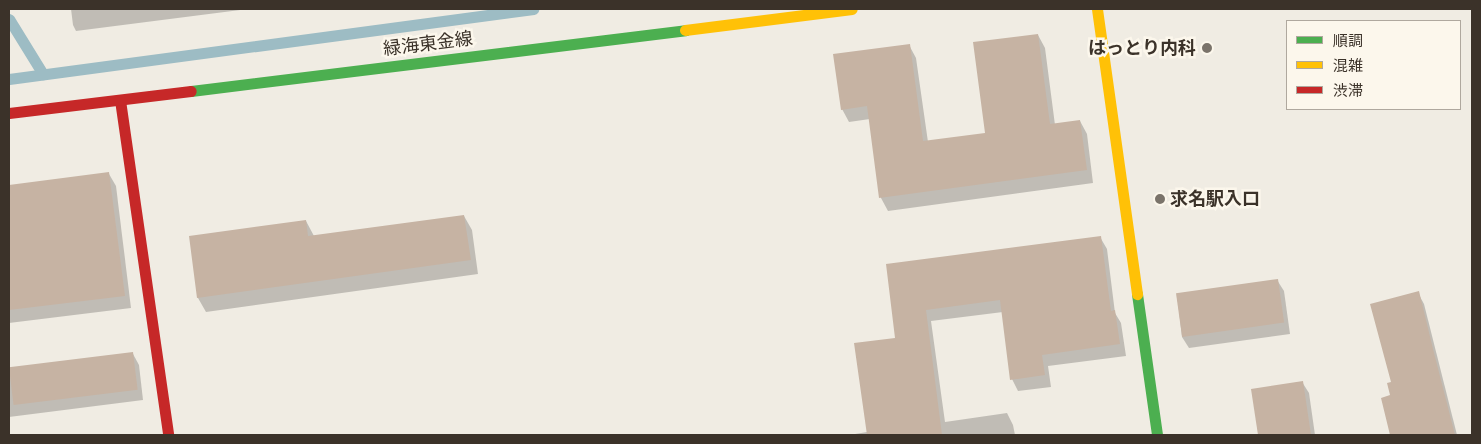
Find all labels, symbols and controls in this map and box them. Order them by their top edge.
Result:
legend [1286,20,1461,110]
street label: 緑海東金線 [382,28,474,60]
text: 順調 [1333,32,1363,50]
place label: はっとり内科 [1088,37,1196,59]
marker: はっとり内科 [1200,41,1214,55]
text: 混雑 [1333,57,1363,75]
text: 渋滞 [1333,82,1363,100]
place label: 求名駅入口 [1170,188,1260,210]
marker: 求名駅入口 [1154,193,1166,205]

